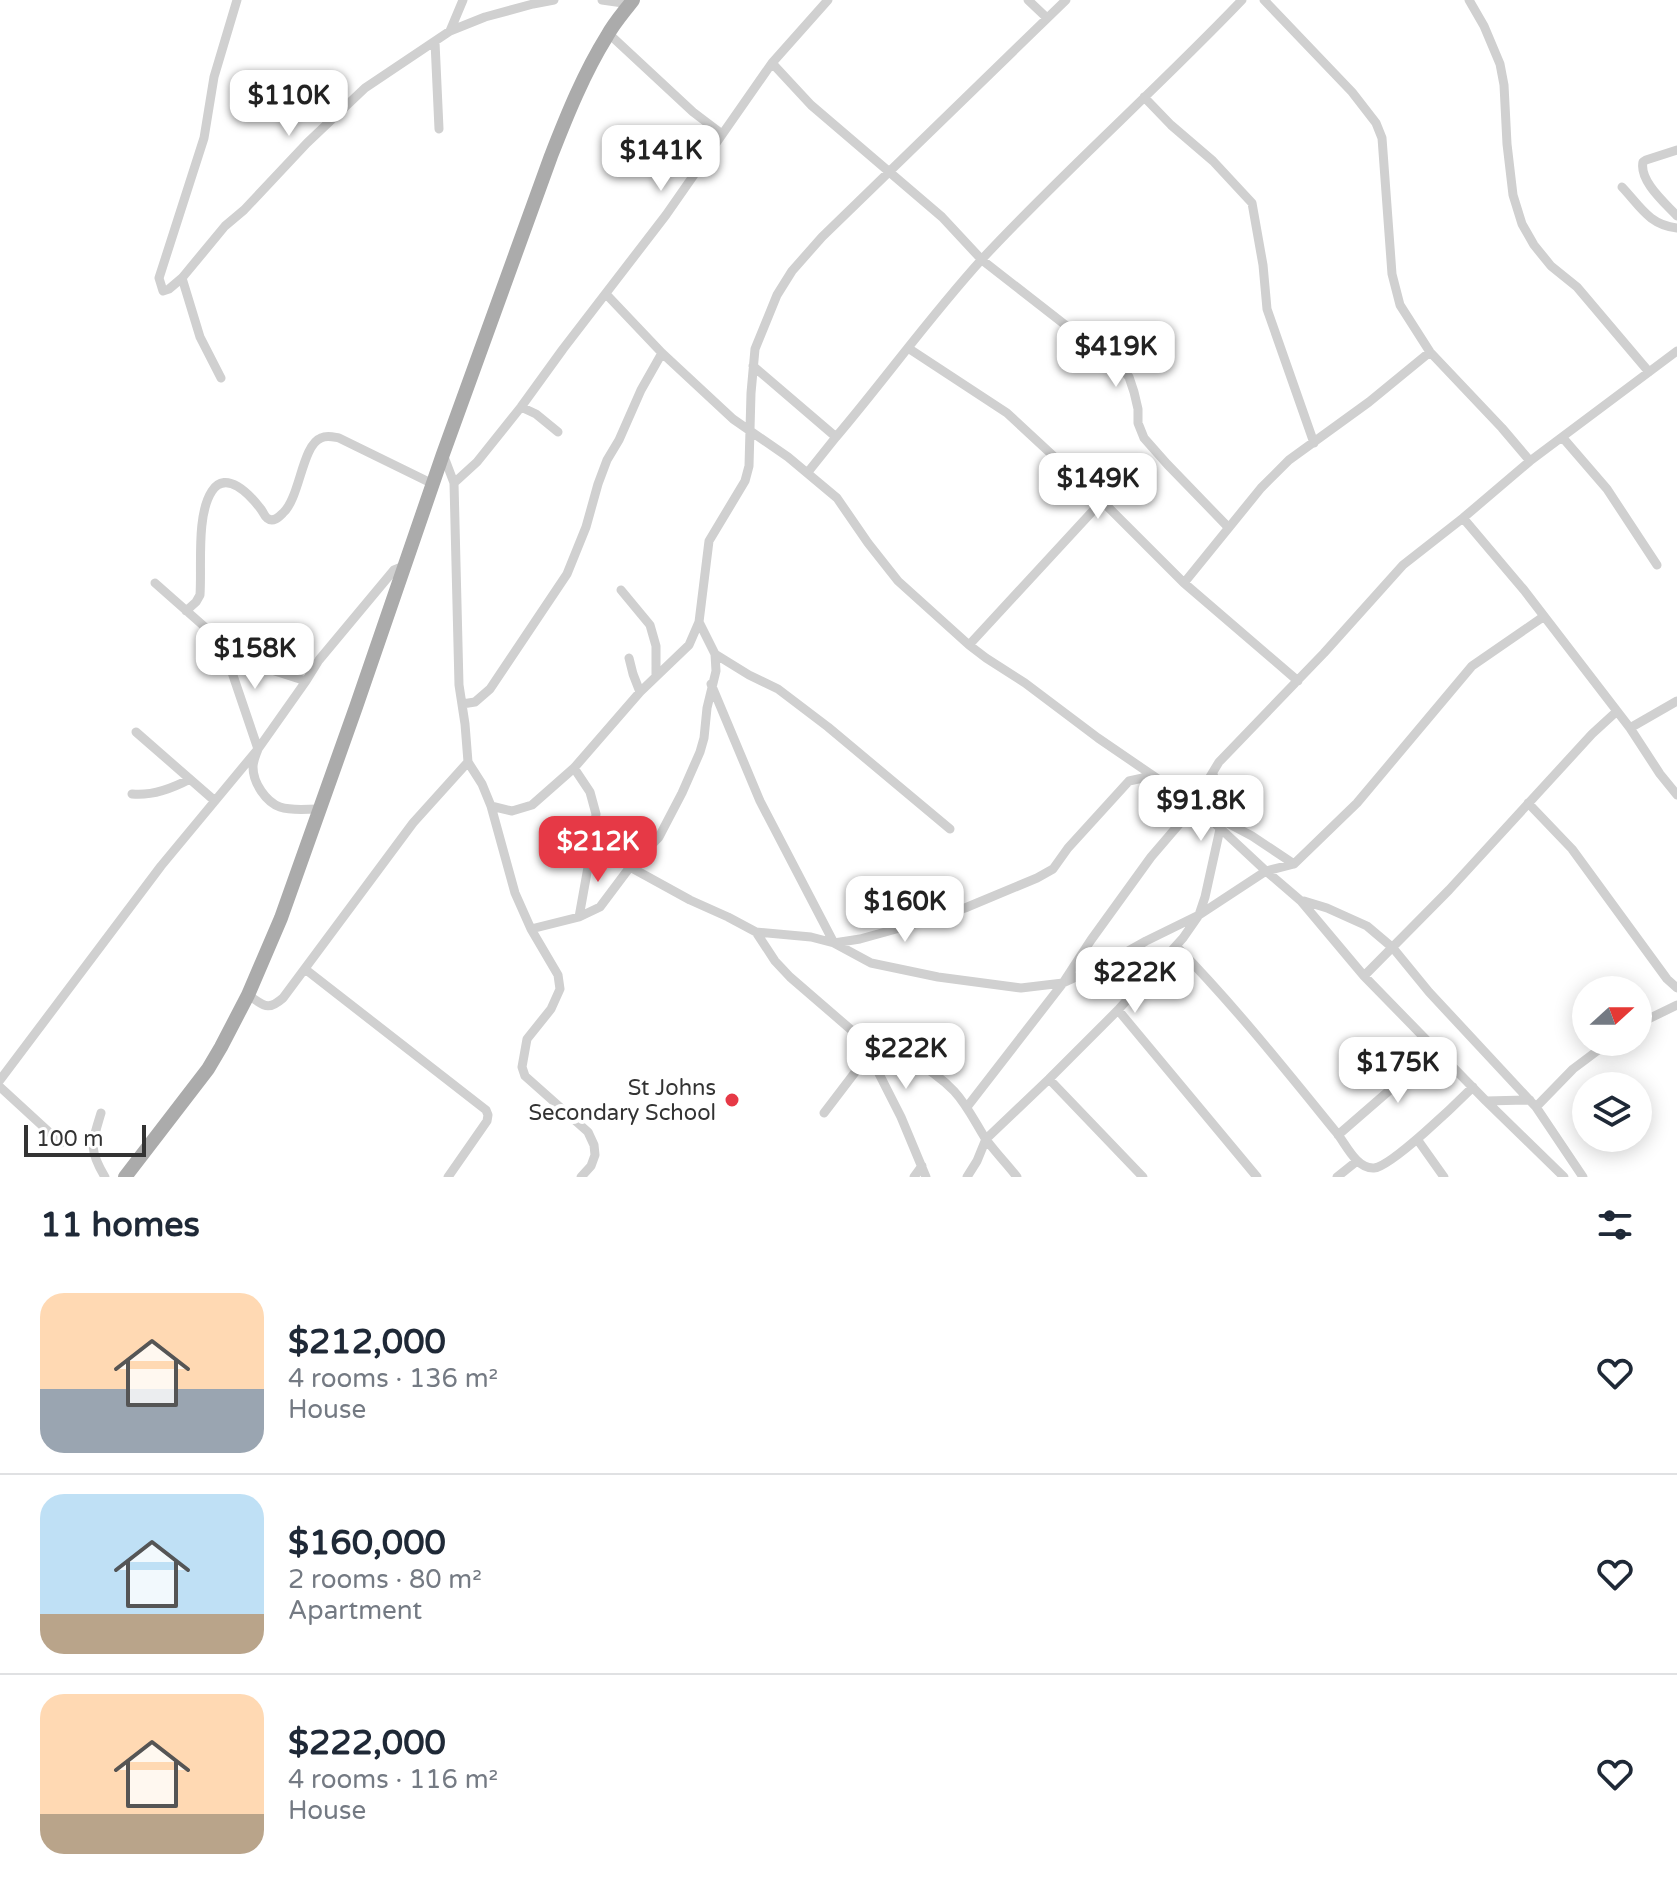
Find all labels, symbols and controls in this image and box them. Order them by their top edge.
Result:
pin: $110K [233,70,345,138]
text: $110K [248,80,330,111]
pin: $141K [605,125,717,193]
text: $141K [620,135,702,166]
pin: $419K [1060,321,1172,389]
text: $419K [1075,331,1157,362]
pin: $149K [1042,453,1154,521]
text: $149K [1057,463,1139,494]
pin: $158K [199,623,311,691]
text: $158K [214,633,296,664]
pin: $91.8K [1136,775,1266,843]
text: $91.8K [1156,785,1246,816]
pin: $212K [542,816,654,884]
text: $212K [557,826,639,857]
pin: $160K [849,876,961,944]
text: $160K [864,886,946,917]
pin: $222K [1079,947,1191,1015]
text: $222K [1094,957,1176,988]
north arrow [1572,976,1652,1056]
map controls [1572,976,1652,1152]
pin: $222K [850,1023,962,1091]
text: $222K [865,1033,947,1064]
pin: $175K [1342,1037,1454,1105]
text: $175K [1357,1047,1439,1078]
button: layers [1572,1072,1652,1152]
place label: St Johns Secondary School [528,1075,716,1126]
marker: St Johns Secondary School [723,1091,741,1109]
scale bar [24,1121,146,1157]
text: 100 m [36,1126,103,1152]
icon: filters [1593,1203,1637,1247]
text: 11 homes [40,1205,200,1246]
text: $212,000 [288,1322,446,1363]
icon: home [104,1325,200,1421]
icon: heart [1593,1351,1637,1395]
text: 4 rooms · 136 m² [288,1363,498,1394]
text: House [288,1394,366,1425]
text: $160,000 [288,1523,446,1564]
icon: home [104,1526,200,1622]
icon: heart [1593,1552,1637,1596]
text: 2 rooms · 80 m² [288,1564,482,1595]
text: Apartment [288,1595,422,1626]
text: $222,000 [288,1723,446,1764]
icon: home [104,1726,200,1822]
icon: heart [1593,1752,1637,1796]
text: 4 rooms · 116 m² [288,1764,498,1795]
text: House [288,1795,366,1826]

